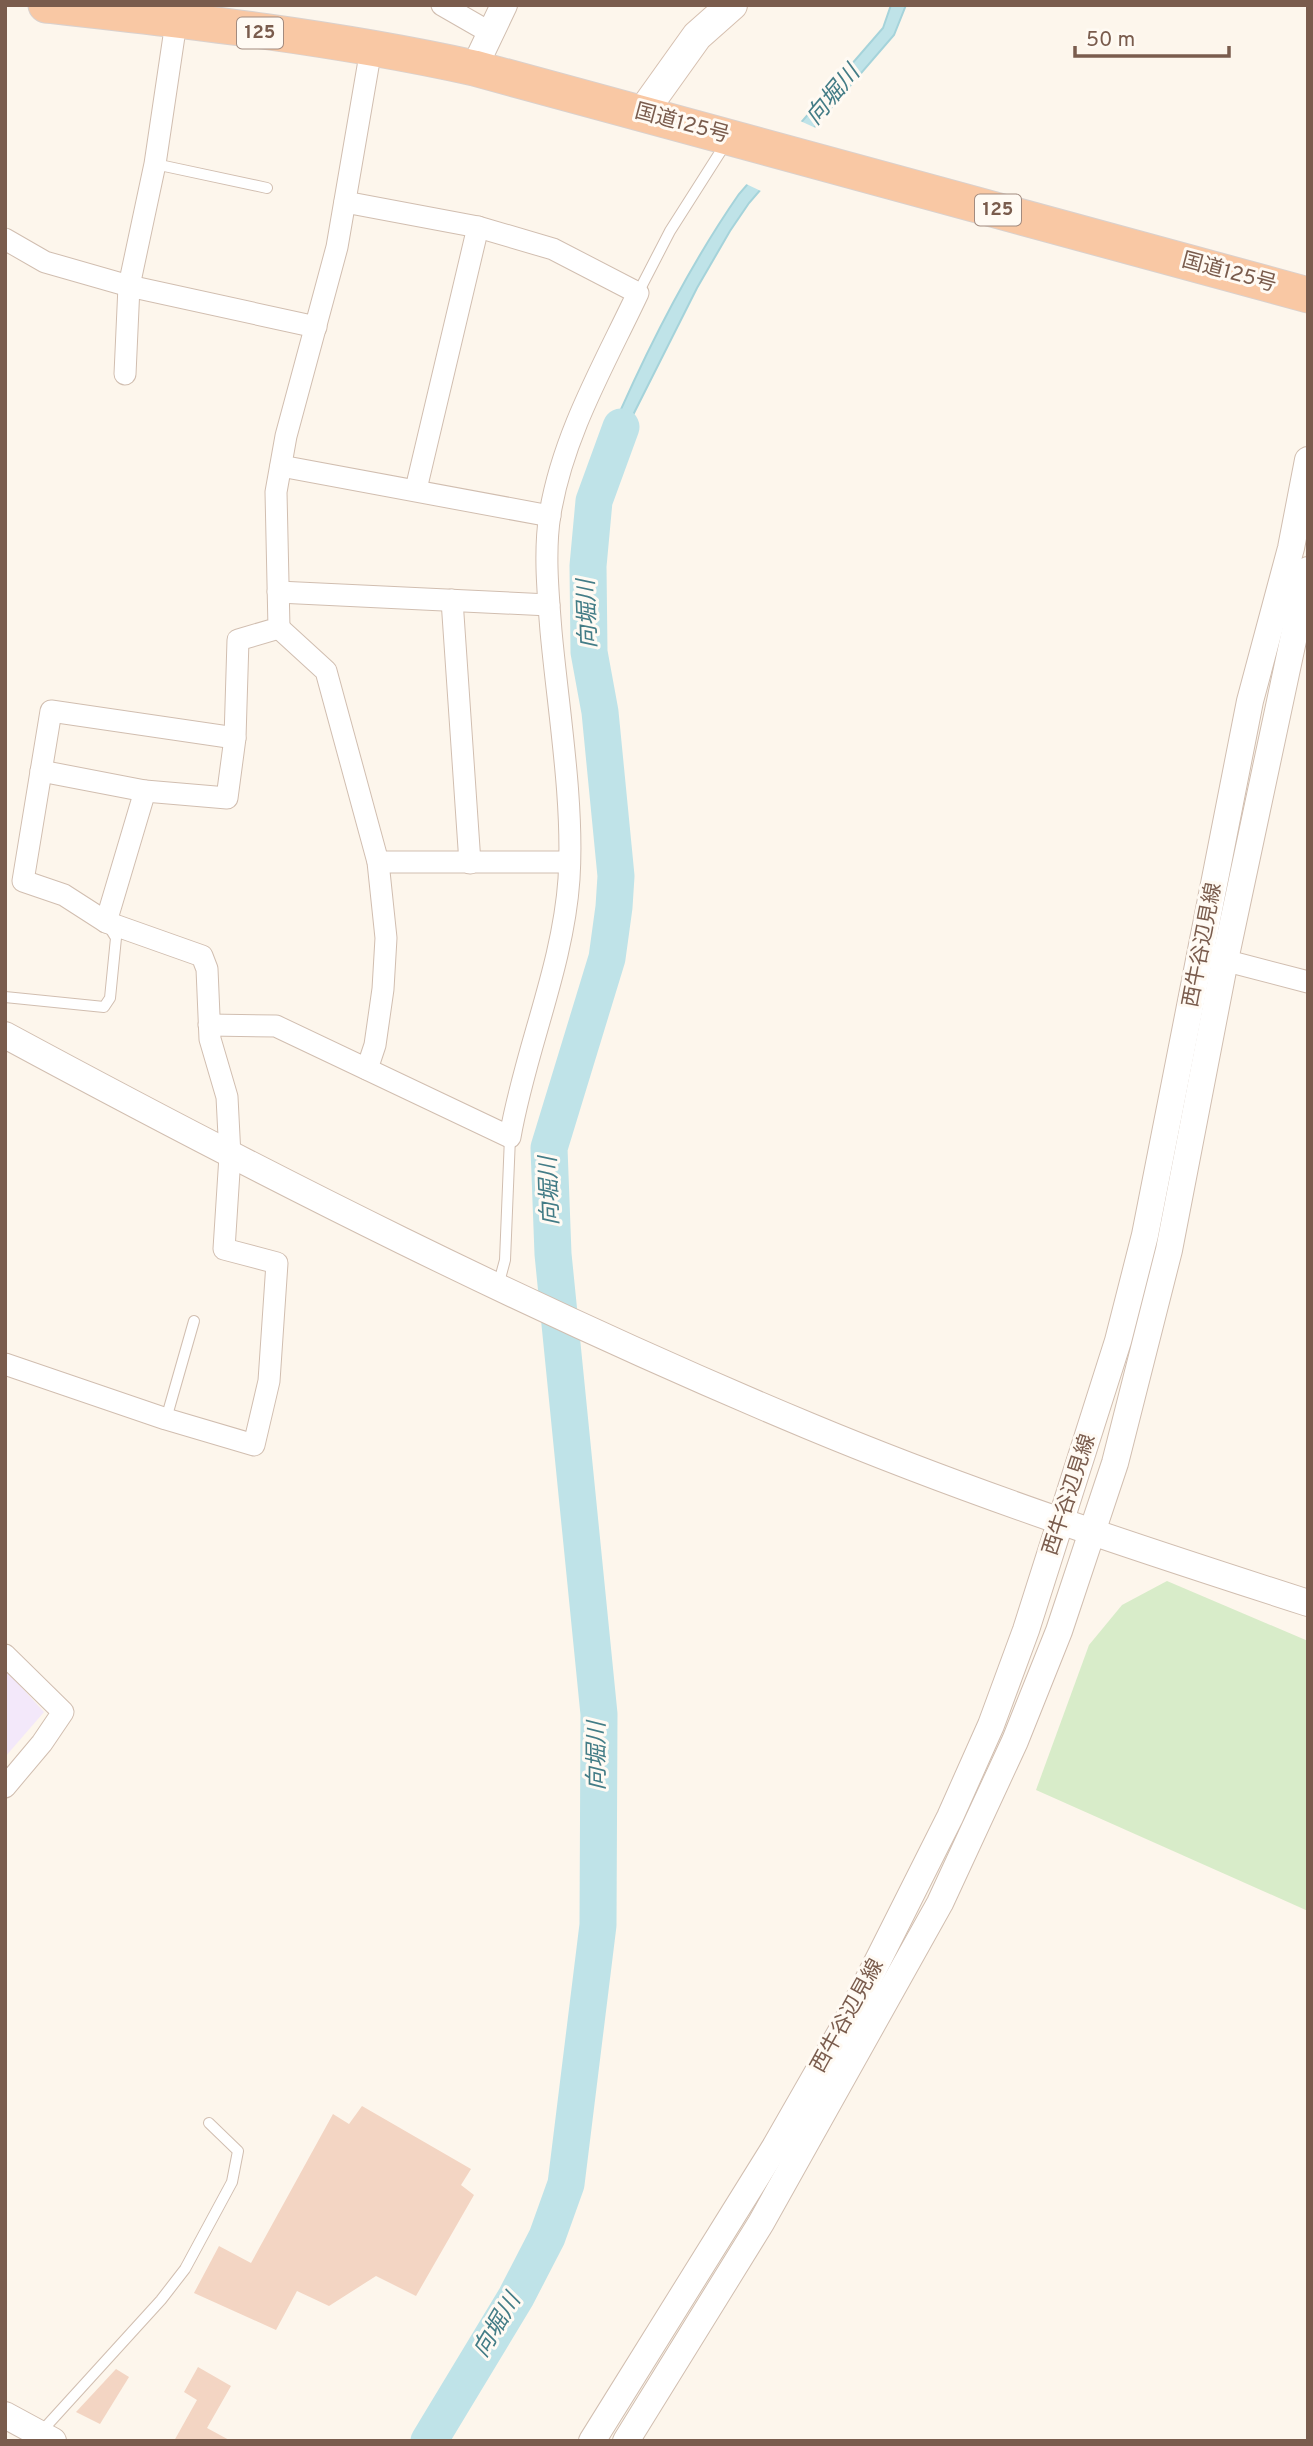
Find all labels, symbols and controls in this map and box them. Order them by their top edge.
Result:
scale bar [1075,14,1229,58]
road number: 125 [237,18,283,48]
text: 50 m [1086,27,1135,54]
water label: 向堀川 [801,58,869,132]
street label: 国道125号 [632,98,732,150]
road number: 125 [975,194,1021,226]
street label: 国道125号 [1179,247,1279,299]
water label: 向堀川 [573,576,605,649]
street label: 西牛谷辺見線 [1178,881,1228,1009]
water label: 向堀川 [535,1153,567,1226]
street label: 西牛谷辺見線 [1038,1431,1102,1559]
water label: 向堀川 [584,1719,613,1791]
street label: 西牛谷辺見線 [806,1954,890,2078]
water label: 向堀川 [468,2286,530,2363]

